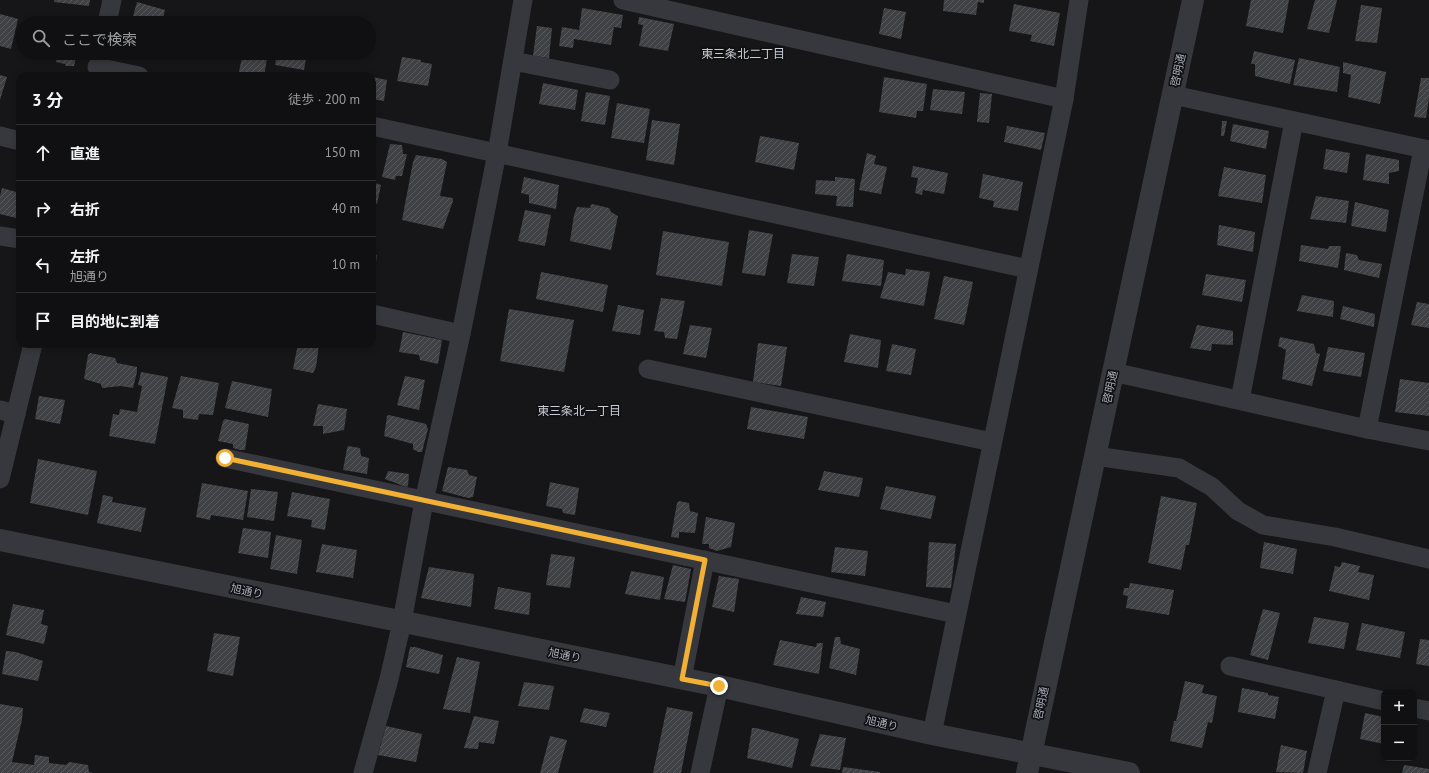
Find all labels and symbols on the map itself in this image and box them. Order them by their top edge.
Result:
district label: 東三条北二丁目 [701,46,785,61]
street label: 啓明通 [1168,52,1188,88]
street label: 啓明通 [1100,369,1120,405]
district label: 東三条北一丁目 [537,403,621,418]
route start [216,449,234,467]
street label: 旭通り [229,581,265,601]
street label: 旭通り [547,645,583,665]
route end [710,677,728,695]
street label: 啓明通 [1031,685,1051,721]
street label: 旭通り [864,712,900,734]

